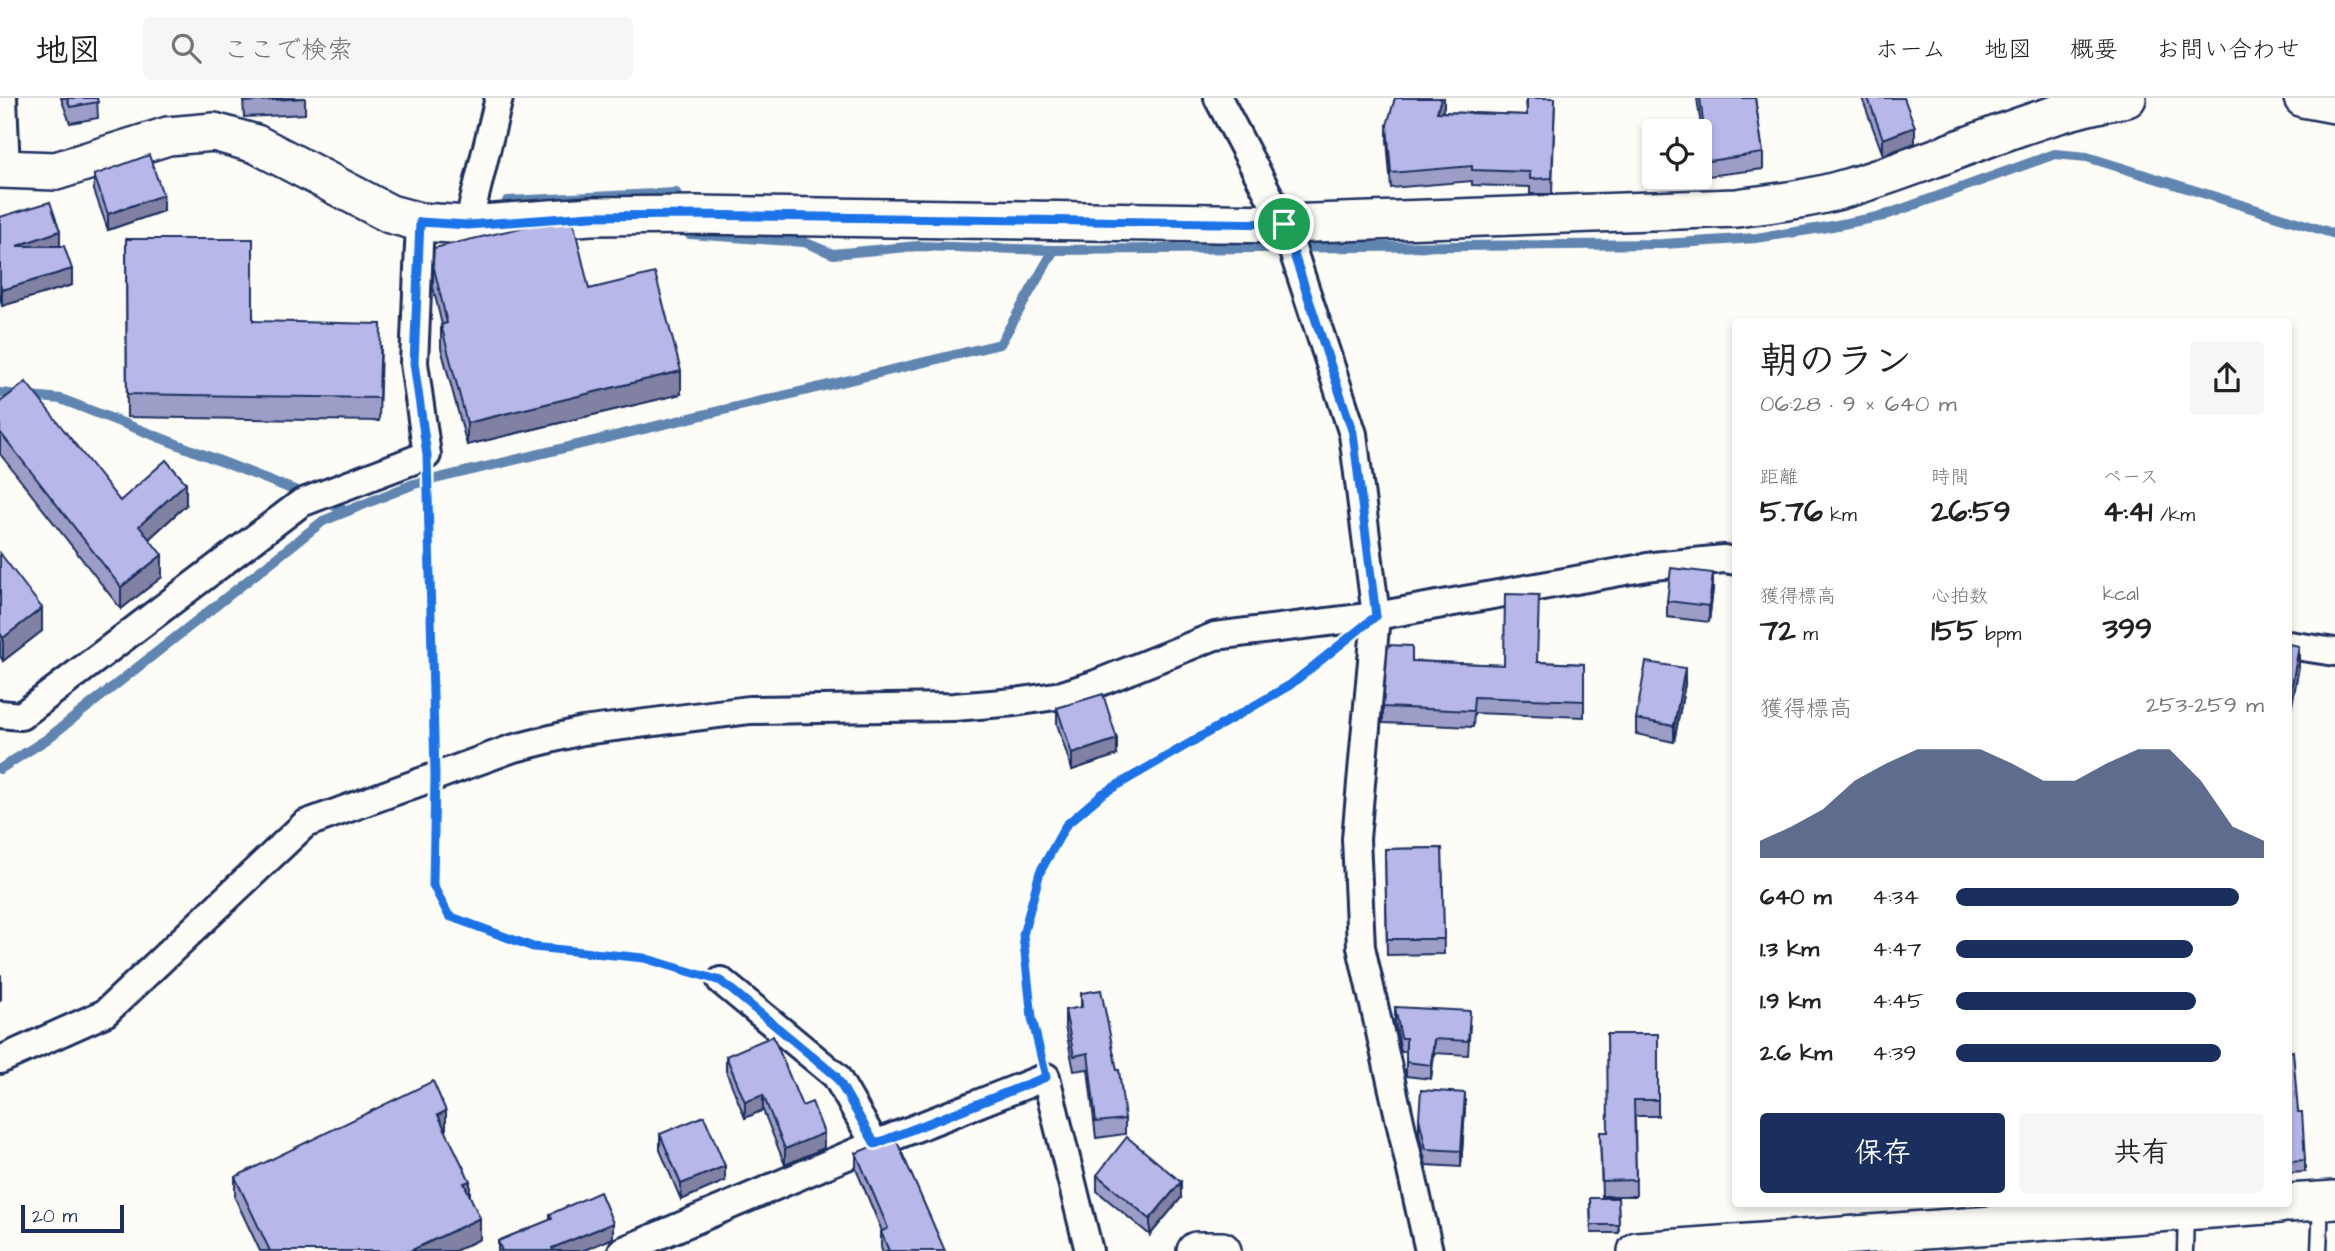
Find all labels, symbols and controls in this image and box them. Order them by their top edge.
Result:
search box [143,17,633,80]
text: 地図 [35,28,101,74]
icon: search [167,29,205,67]
text: ここで検索 [223,32,353,68]
text: ホーム [1875,33,1946,67]
text: 地図 [1984,33,2032,67]
text: 概要 [2070,33,2118,67]
text: お問い合わせ [2156,33,2300,67]
map controls [1642,119,1712,189]
button: locate [1642,119,1712,189]
pin [1254,194,1314,254]
icon: arrive [1265,205,1303,243]
text: 朝のラン [1760,336,1912,388]
button: share [2190,341,2264,415]
text: 06:28 · 9 × 640 m [1760,388,1957,420]
text: 距離 [1760,464,1798,491]
text: 時間 [1931,464,1969,491]
text: ペース [2103,464,2159,491]
text: 5.76 [1760,491,1823,533]
text: 26:59 [1931,491,2011,533]
text: 4:41 [2103,491,2152,533]
text: km [1823,502,1857,529]
text: /km [2152,502,2195,529]
text: kcal [2103,581,2139,608]
text: 獲得標高 [1760,583,1836,610]
text: 心拍数 [1931,583,1988,610]
text: 399 [2103,608,2152,650]
text: 72 [1760,610,1796,652]
text: 155 [1931,610,1978,652]
text: m [1796,621,1818,648]
text: bpm [1978,621,2021,648]
text: 253–259 m [2146,689,2264,721]
text: 獲得標高 [1760,693,1852,725]
text: 640 m [1760,881,1832,913]
text: 4:34 [1872,881,1919,913]
text: 1.3 km [1760,933,1819,965]
text: 4:47 [1872,933,1921,965]
text: 1.9 km [1760,985,1821,1017]
text: 4:45 [1872,985,1923,1017]
text: 2.6 km [1760,1037,1832,1069]
text: 4:39 [1872,1037,1916,1069]
button: 保存 [1760,1113,2005,1193]
button: 共有 [2019,1113,2264,1193]
scale bar [21,1202,124,1234]
text: 20 m [32,1203,77,1230]

